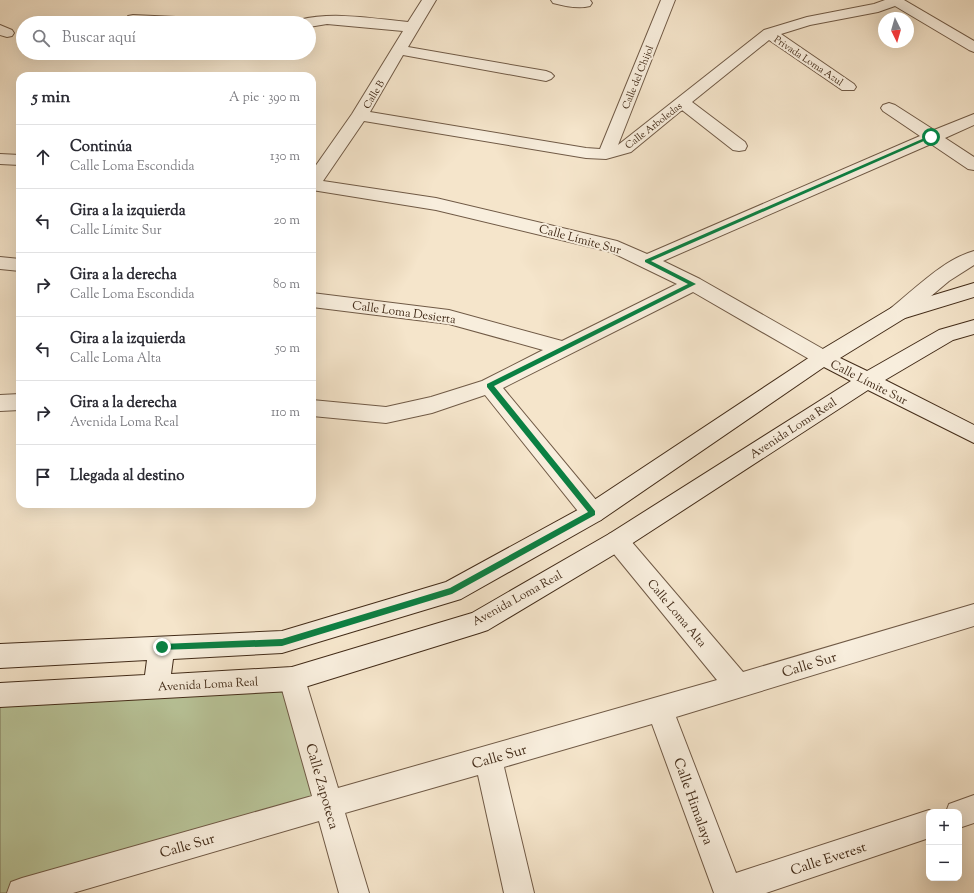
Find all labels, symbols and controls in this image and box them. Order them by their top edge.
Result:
north arrow [878,12,914,48]
search box [16,16,316,60]
icon: search [30,27,52,49]
text: Buscar aquí [62,28,136,49]
street label: Privada Loma Azul [770,32,846,90]
street label: Calle del Chijol [619,43,658,112]
street label: Calle B [360,77,389,112]
text: 5 min [32,86,70,110]
text: A pie · 390 m [229,89,300,107]
street label: Calle Arboledas [622,99,686,153]
route start [922,128,940,146]
text: Continúa [70,137,132,158]
icon: ahead [32,146,54,168]
text: 130 m [270,148,300,166]
text: Calle Loma Escondida [70,158,195,176]
text: Gira a la izquierda [70,201,186,222]
icon: left [32,210,54,232]
text: 20 m [274,212,300,230]
street label: Calle Límite Sur [537,220,623,260]
text: Calle Límite Sur [70,222,162,240]
text: Gira a la derecha [70,265,177,286]
icon: right [32,274,54,296]
text: 80 m [273,276,300,294]
text: Calle Loma Escondida [70,286,195,304]
street label: Calle Loma Desierta [351,297,457,329]
text: Gira a la izquierda [70,329,186,350]
icon: left [32,338,54,360]
text: 50 m [275,340,300,358]
text: Calle Loma Alta [70,350,161,368]
street label: Calle Límite Sur [827,356,911,410]
text: Gira a la derecha [70,393,177,414]
street label: Avenida Loma Real [747,394,841,464]
icon: right [32,402,54,424]
text: 110 m [271,404,300,422]
text: Avenida Loma Real [70,414,179,432]
icon: arrive [32,466,54,488]
text: Llegada al destino [70,466,185,487]
street label: Avenida Loma Real [469,566,566,631]
street label: Calle Loma Alta [642,576,710,652]
route end [153,638,171,656]
street label: Calle Sur [780,648,840,684]
street label: Avenida Loma Real [157,673,259,697]
street label: Calle Sur [470,740,530,775]
street label: Calle Zapoteca [299,741,343,832]
street label: Calle Himalaya [667,755,717,849]
map controls [926,809,962,881]
button: + [926,809,962,845]
street label: Calle Sur [158,829,218,864]
street label: Calle Everest [788,838,869,882]
button: − [926,845,962,881]

